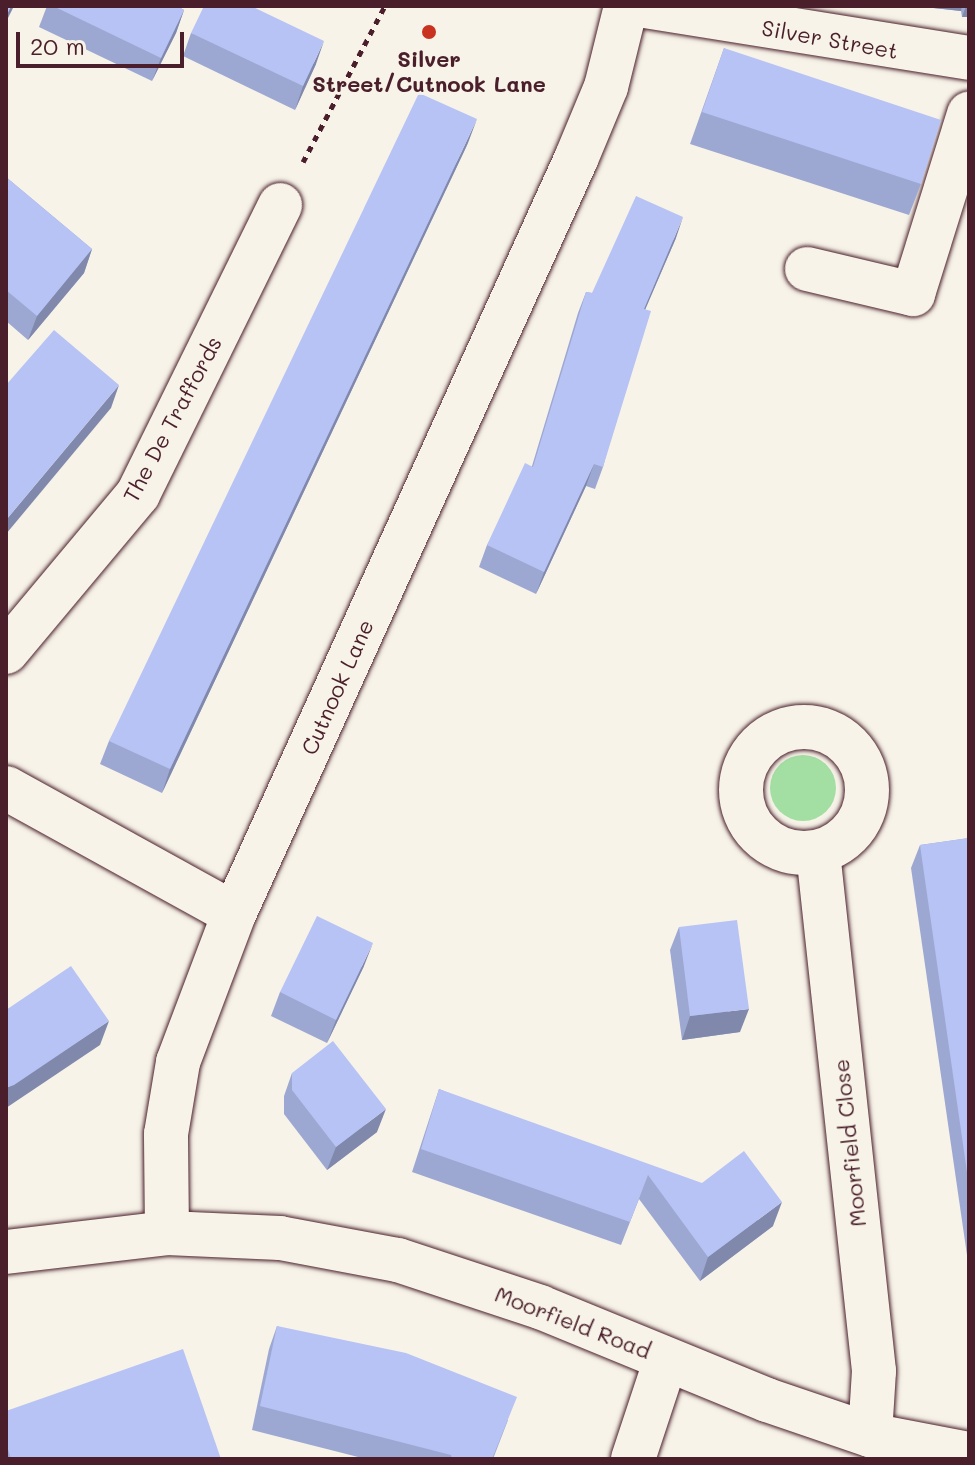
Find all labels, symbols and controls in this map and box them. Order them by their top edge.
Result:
street label: Silver Street [760,14,900,64]
scale bar [20,16,188,66]
marker: Silver Street/Cutnook Lane [420,23,438,41]
text: 20 m [30,30,85,61]
place label: Silver Street/Cutnook Lane [312,45,546,96]
street label: The De Traffords [117,332,227,506]
street label: Cutnook Lane [295,615,379,759]
street label: Moorfield Close [827,1058,871,1228]
street label: Moorfield Road [491,1280,655,1364]

